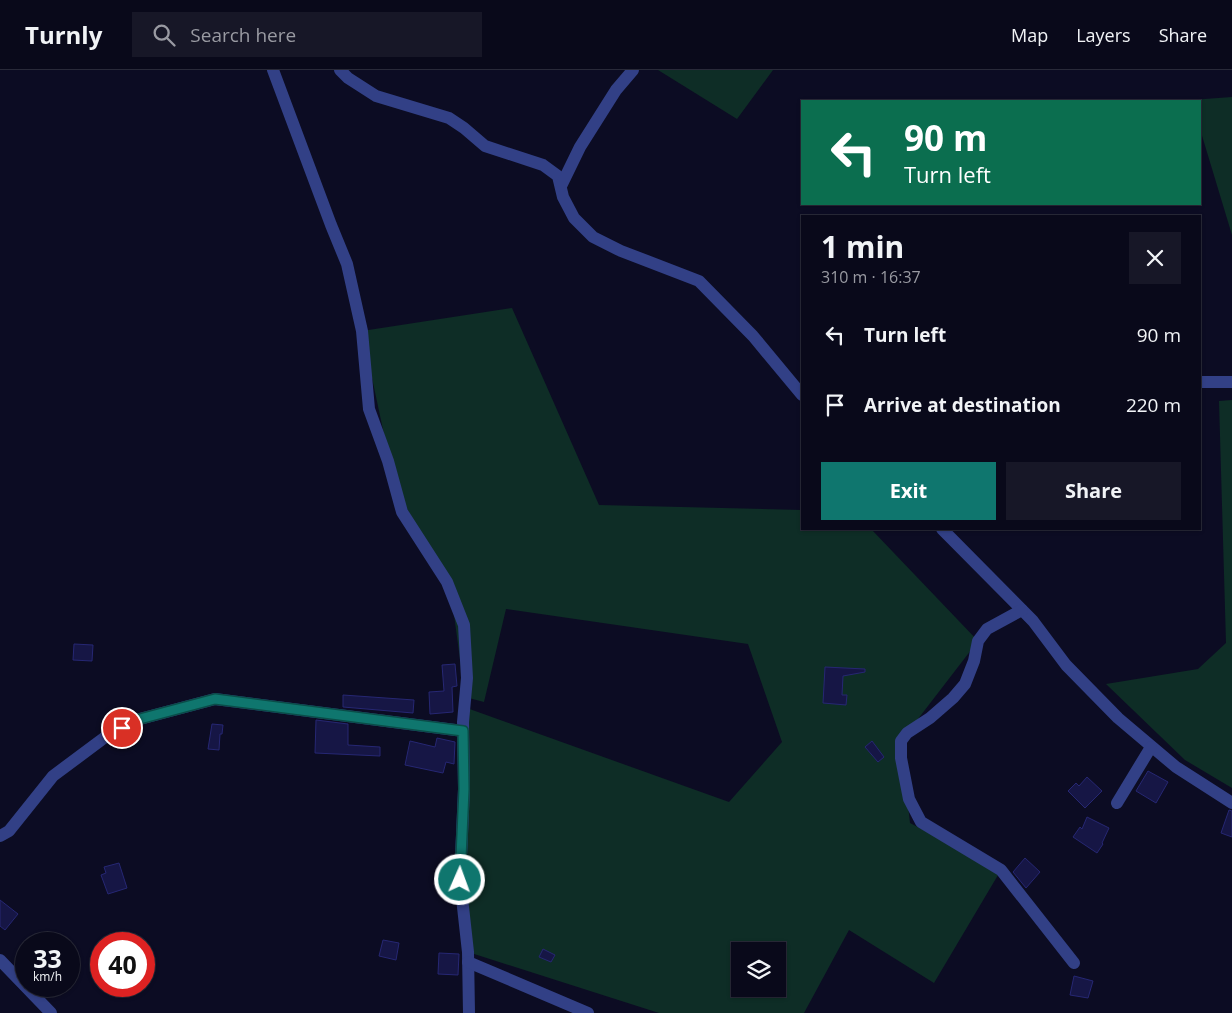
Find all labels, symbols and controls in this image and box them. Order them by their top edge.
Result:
search box [132,12,482,57]
text: Turnly [25,18,102,51]
icon: search [150,21,178,49]
text: Search here [190,22,296,48]
text: Map [1011,23,1048,47]
text: Layers [1076,23,1131,47]
text: Share [1159,23,1207,47]
text: 90 m [904,114,987,161]
icon: left [821,120,886,185]
text: Turn left [904,159,991,189]
text: 1 min [821,226,904,267]
button: close [1129,232,1181,284]
text: 310 m · 16:37 [821,266,921,288]
icon: left [821,321,849,349]
text: Turn left [864,322,946,348]
text: 90 m [1137,322,1181,348]
icon: arrive [821,391,849,419]
text: Arrive at destination [864,392,1061,418]
text: 220 m [1126,392,1181,418]
button: Exit [821,462,996,520]
button: Share [1006,462,1181,520]
pin [101,707,143,749]
icon: arrive [108,714,136,742]
position arrow [433,853,485,905]
speed limit sign: 40 [90,932,155,997]
text: 33 [33,941,62,975]
map controls [731,942,786,997]
button: layers [731,942,786,997]
text: km/h [33,968,62,985]

